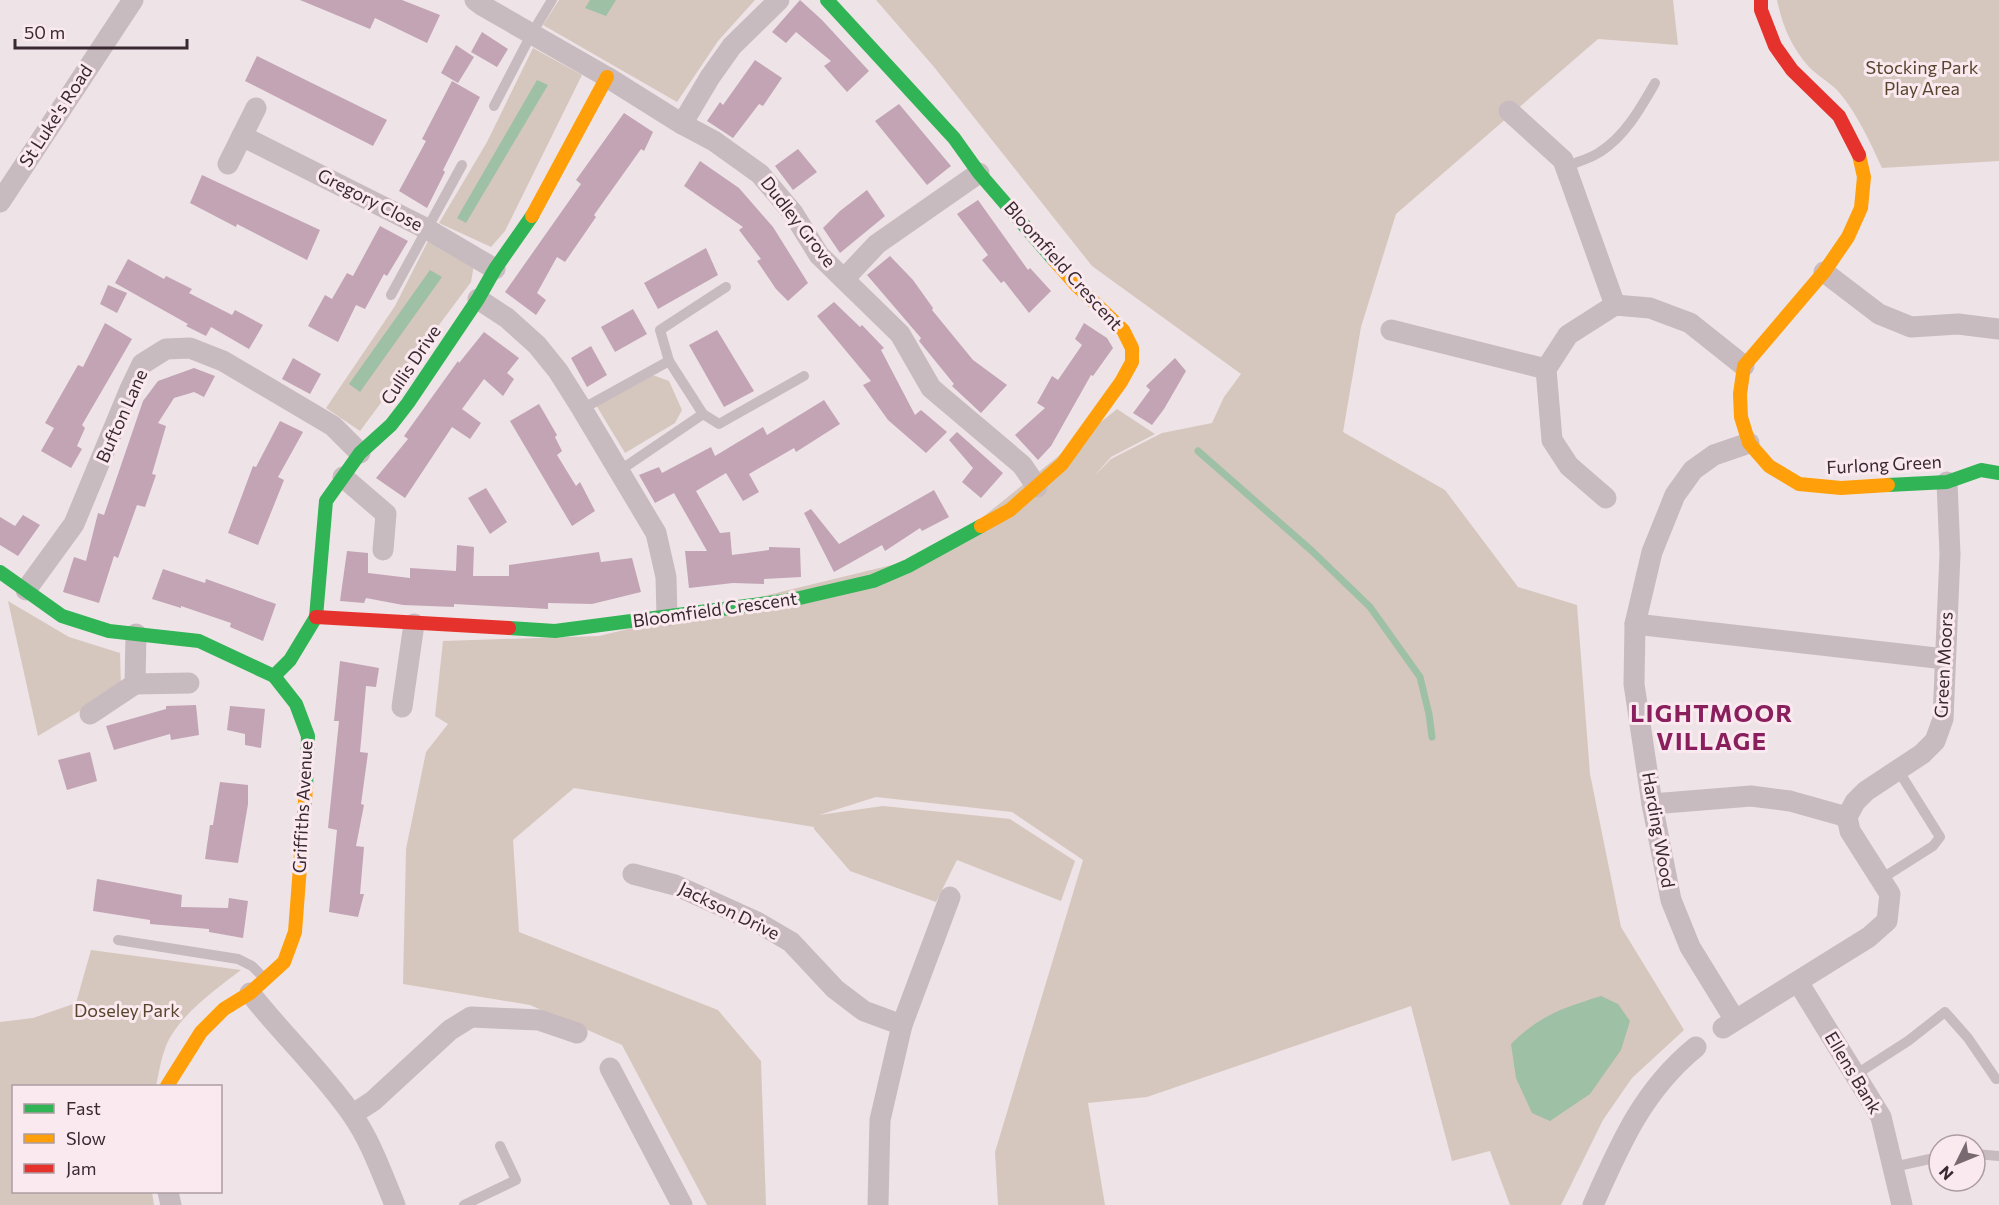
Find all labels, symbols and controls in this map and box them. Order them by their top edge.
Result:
scale bar [15,12,188,50]
text: 50 m [24,21,65,43]
park label: Stocking Park Play Area [1866,56,1979,99]
street label: St Luke's Road [14,60,96,171]
street label: Gregory Close [314,163,427,235]
street label: Dudley Grove [756,172,841,271]
street label: Bloomfield Crescent [1000,196,1127,334]
street label: Cullis Drive [376,320,445,408]
street label: Bufton Lane [91,365,151,466]
street label: Furlong Green [1826,450,1942,478]
street label: Bloomfield Crescent [631,587,799,631]
street label: Green Moors [1929,611,1957,719]
district label: LIGHTMOOR VILLAGE [1630,698,1794,755]
street label: Griffiths Avenue [288,740,316,874]
street label: Harding Wood [1638,770,1680,890]
street label: Jackson Drive [675,876,783,944]
park label: Doseley Park [74,999,180,1021]
street label: Ellens Bank [1821,1027,1887,1118]
legend [12,1085,222,1193]
text: Fast [66,1097,101,1119]
text: Slow [66,1127,106,1149]
north arrow [1927,1133,1987,1193]
text: Jam [66,1157,96,1179]
text: N [1935,1163,1957,1184]

